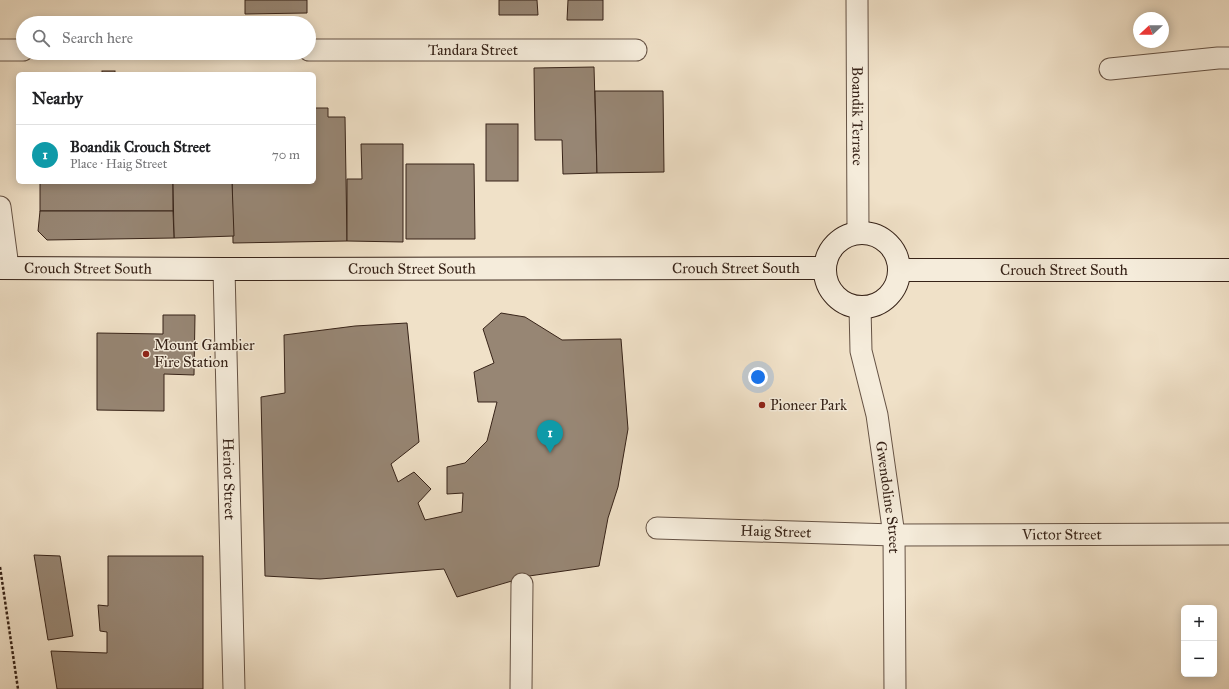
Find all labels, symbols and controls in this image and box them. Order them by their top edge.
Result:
north arrow [1133,12,1169,48]
search box [16,16,316,60]
icon: search [30,27,52,49]
text: Search here [62,29,133,47]
street label: Tandara Street [428,41,519,59]
street label: Boandik Terrace [848,66,867,166]
text: Nearby [32,88,83,109]
text: Boandik Crouch Street [70,138,211,156]
text: 1 [42,147,48,163]
text: 70 m [272,147,300,163]
text: Place · Haig Street [70,156,167,172]
street label: Crouch Street South [24,259,153,278]
street label: Crouch Street South [672,259,801,277]
street label: Crouch Street South [348,260,477,278]
street label: Crouch Street South [1000,261,1129,279]
place label: Mount Gambier Fire Station [154,336,255,371]
marker: Mount Gambier Fire Station [141,349,151,359]
your location [748,367,768,387]
place label: Pioneer Park [770,396,847,414]
marker: Pioneer Park [757,400,767,410]
pin: 1 [537,420,563,453]
street label: Heriot Street [219,438,239,521]
street label: Gwendoline Street [872,440,903,554]
street label: Haig Street [740,521,812,542]
street label: Victor Street [1021,525,1103,544]
map controls [1181,605,1217,677]
button: + [1181,605,1217,641]
button: − [1181,641,1217,677]

